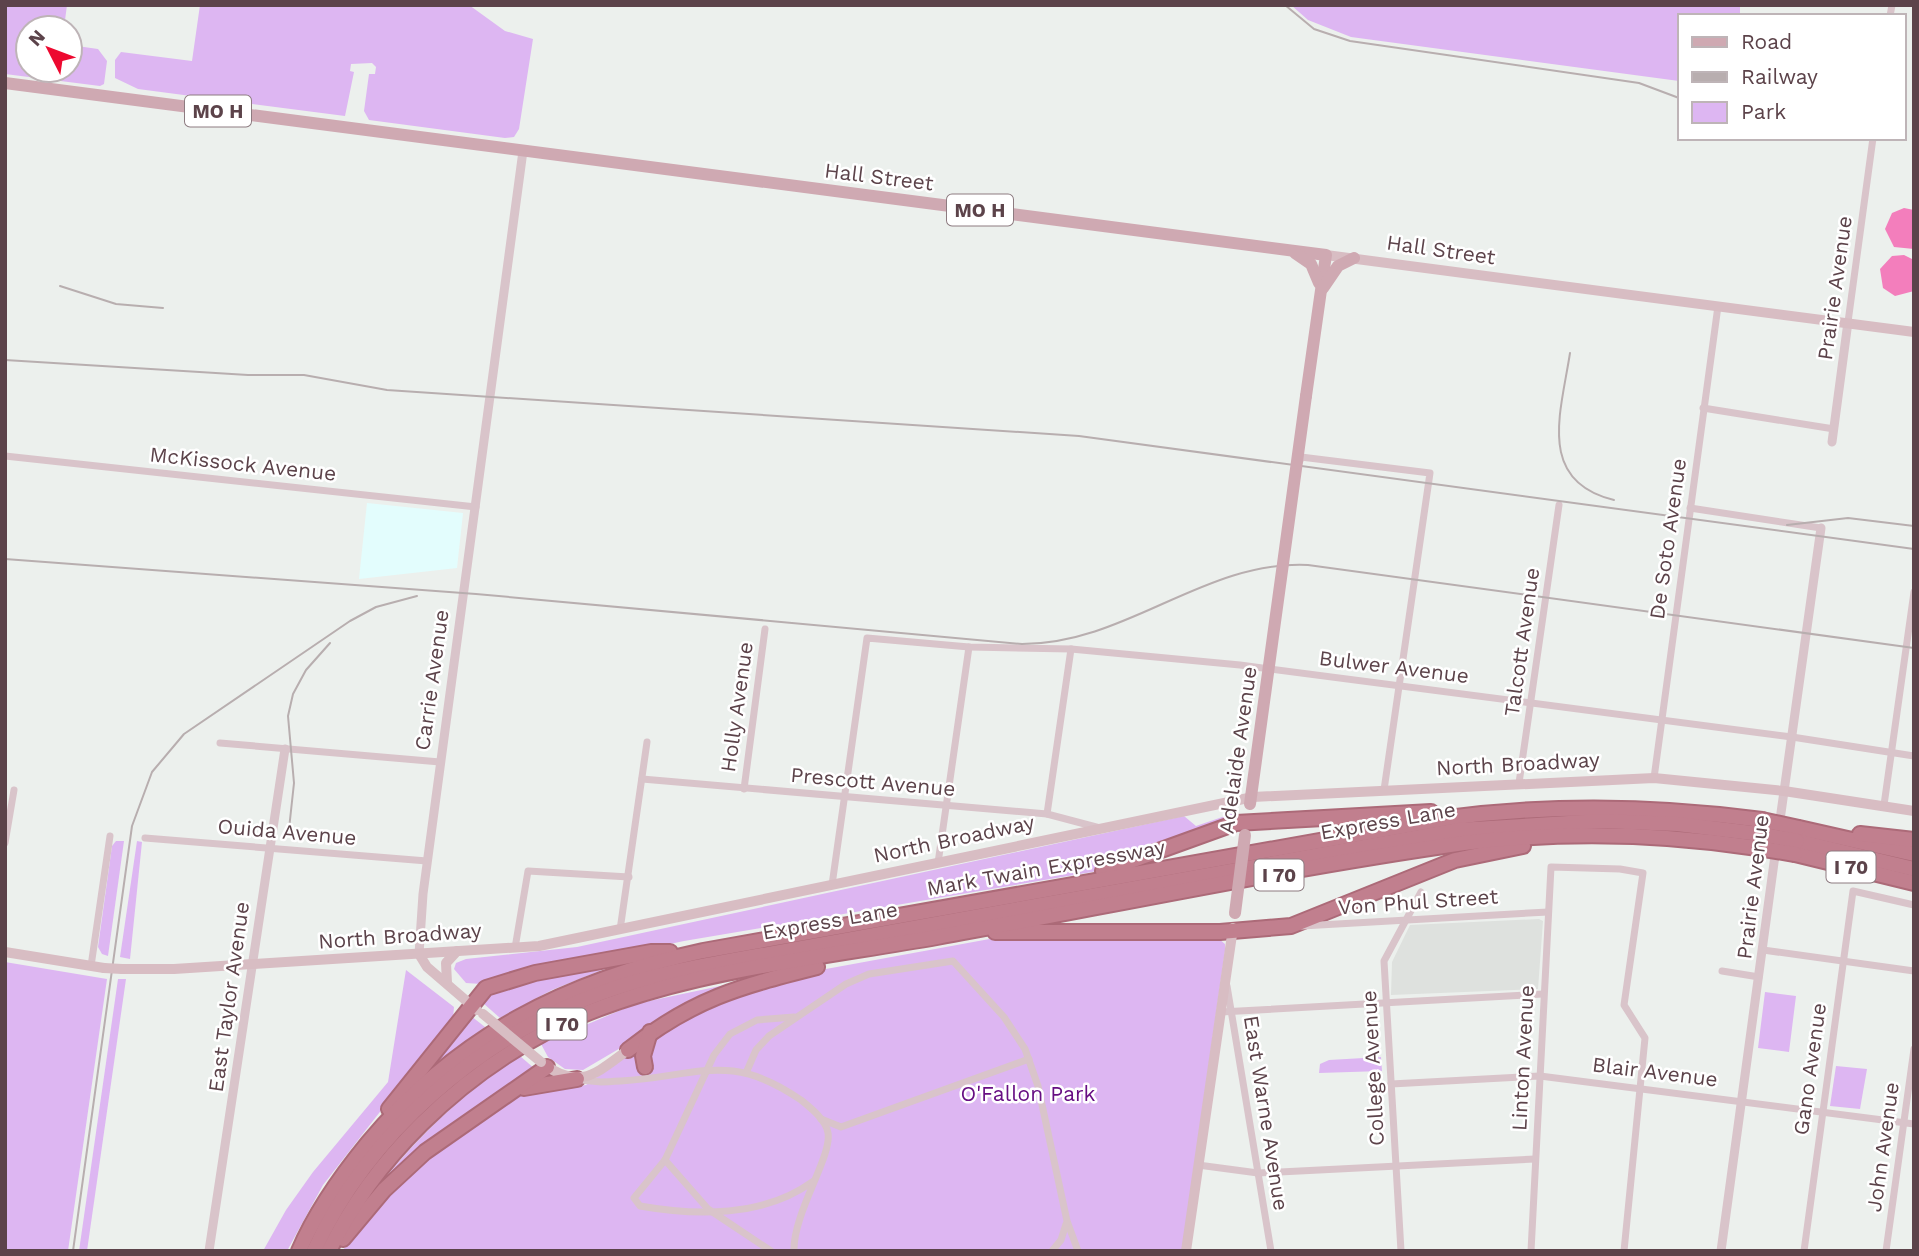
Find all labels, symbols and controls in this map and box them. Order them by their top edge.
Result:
north arrow [14,14,84,84]
legend [1678,14,1905,140]
text: N [23,25,50,51]
text: Road [1741,29,1792,54]
text: Railway [1741,64,1818,89]
road number: MO H [185,96,251,127]
text: Park [1741,99,1786,124]
street label: Hall Street [823,157,935,196]
road number: MO H [947,194,1013,226]
street label: Prairie Avenue [1812,214,1857,362]
street label: Hall Street [1385,229,1497,270]
street label: McKissock Avenue [149,441,338,486]
street label: De Soto Avenue [1644,457,1691,621]
street label: Talcott Avenue [1499,566,1544,718]
street label: Carrie Avenue [409,608,454,752]
street label: Holly Avenue [715,640,758,774]
street label: Bulwer Avenue [1318,645,1470,688]
street label: Adelaide Avenue [1213,665,1262,835]
street label: North Broadway [1436,747,1601,780]
street label: Prescott Avenue [790,762,956,801]
street label: Express Lane [1318,796,1458,845]
street label: North Broadway [871,809,1037,868]
street label: Ouida Avenue [217,813,358,850]
street label: Prairie Avenue [1731,813,1774,961]
street label: Mark Twain Expressway [925,834,1167,901]
road number: I 70 [1826,852,1876,882]
road number: I 70 [1254,860,1304,890]
street label: Von Phul Street [1337,883,1499,920]
street label: Express Lane [760,896,900,945]
street label: East Taylor Avenue [203,900,254,1094]
street label: North Broadway [317,917,483,954]
street label: Linton Avenue [1506,984,1539,1132]
street label: College Avenue [1356,990,1389,1147]
street label: Gano Avenue [1788,1001,1831,1137]
road number: I 70 [538,1008,586,1040]
street label: East Warne Avenue [1239,1014,1294,1212]
street label: Blair Avenue [1591,1051,1719,1092]
street label: John Avenue [1861,1080,1904,1213]
park label: O'Fallon Park [960,1081,1096,1106]

